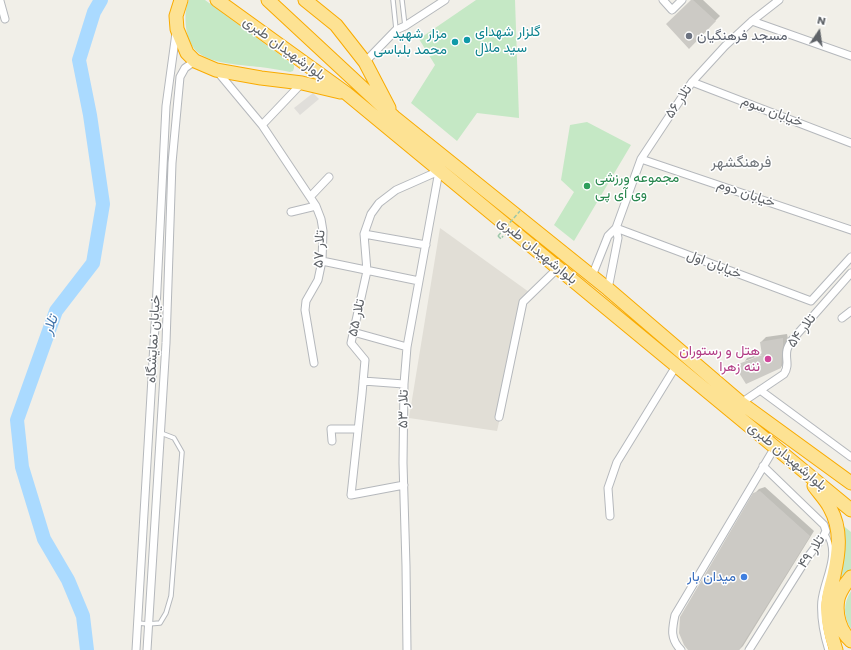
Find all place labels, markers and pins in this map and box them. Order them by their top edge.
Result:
place label: گلزار شهدای سید ملال [475,24,540,56]
place label: مزار شهید محمد بلباسی [374,26,447,58]
place label: مسجد فرهنگیان [697,28,788,44]
marker: مسجد فرهنگیان [684,31,694,41]
marker: گلزار شهدای سید ملال [462,35,472,45]
marker: مزار شهید محمد بلباسی [450,37,460,47]
place label: مجموعه ورزشی وی آی پی [595,170,679,202]
marker: مجموعه ورزشی وی آی پی [582,181,592,191]
place label: هتل و رستوران ننه زهرا [679,343,760,376]
marker: هتل و رستوران ننه زهرا [763,354,773,364]
place label: میدان بار [687,569,736,585]
marker: میدان بار [739,572,749,582]

